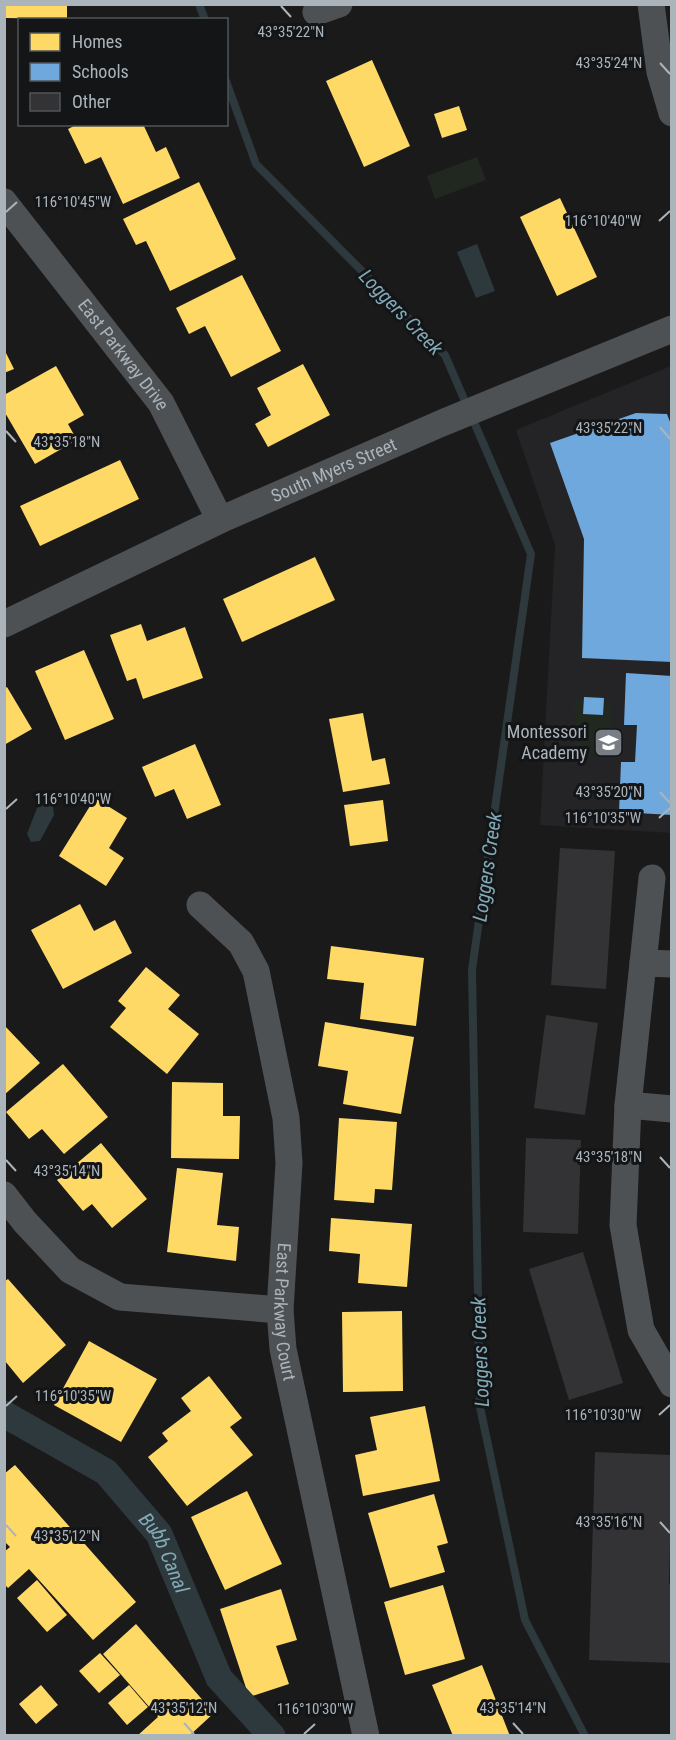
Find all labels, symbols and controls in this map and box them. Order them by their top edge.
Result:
legend [18,18,228,126]
text: 43°35'22"N [258,23,324,41]
text: Homes [72,31,122,52]
text: 43°35'24"N [576,54,642,72]
text: Schools [72,61,129,82]
text: Other [72,91,111,112]
text: 116°10'45"W [35,193,112,211]
text: 116°10'40"W [565,212,642,230]
water label: Loggers Creek [354,264,449,361]
street label: East Parkway Drive [74,295,174,413]
text: 43°35'22"N [576,419,642,437]
text: 43°35'18"N [34,433,100,451]
street label: South Myers Street [268,433,400,506]
place label: Montessori Academy [507,721,588,763]
school or university icon: Montessori Academy [592,726,624,758]
text: 43°35'20"N [576,783,642,801]
text: 116°10'40"W [35,790,112,808]
text: 116°10'35"W [565,809,642,827]
water label: Loggers Creek [467,810,507,923]
text: 43°35'18"N [576,1148,642,1166]
text: 43°35'14"N [34,1162,100,1180]
street label: East Parkway Court [270,1242,300,1382]
water label: Loggers Creek [466,1295,494,1407]
text: 116°10'35"W [35,1387,112,1405]
text: 116°10'30"W [565,1406,642,1424]
water label: Bubb Canal [134,1508,194,1597]
text: 43°35'16"N [576,1513,642,1531]
text: 43°35'12"N [34,1527,100,1545]
text: 43°35'12"N [151,1699,217,1717]
text: 43°35'14"N [480,1699,546,1717]
text: 116°10'30"W [277,1700,354,1718]

